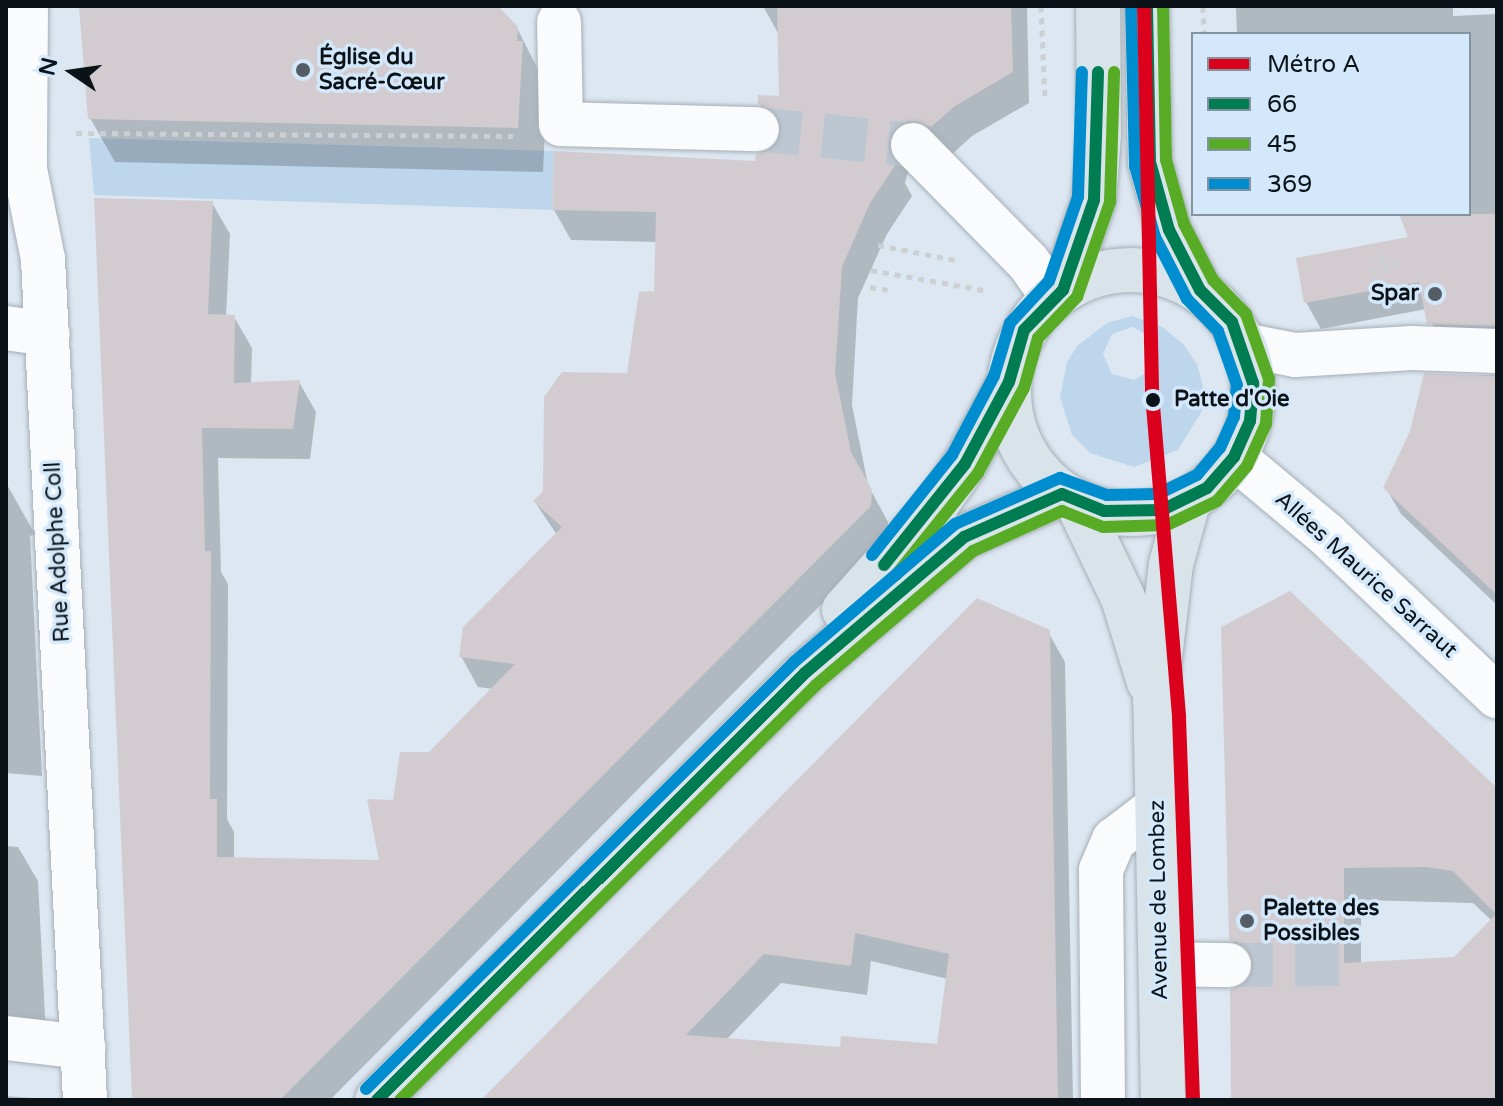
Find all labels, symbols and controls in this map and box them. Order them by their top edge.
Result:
north arrow [32,32,112,112]
legend [1191,32,1471,216]
place label: Église du Sacré-Cœur [319,44,445,96]
text: Métro A [1267,50,1360,79]
text: N [34,55,63,78]
marker: Église du Sacré-Cœur [294,61,312,79]
text: 66 [1267,90,1297,119]
text: 45 [1267,130,1297,159]
text: 369 [1267,170,1312,199]
place label: Spar [1371,281,1419,307]
marker: Spar [1426,285,1444,303]
marker: Patte d'Oie [1139,386,1167,414]
place label: Patte d'Oie [1174,387,1289,413]
street label: Rue Adolphe Coll [40,461,76,643]
street label: Allées Maurice Sarraut [1270,486,1462,664]
street label: Avenue de Lombez [1144,800,1174,1000]
place label: Palette des Possibles [1263,895,1379,946]
marker: Palette des Possibles [1238,912,1256,930]

